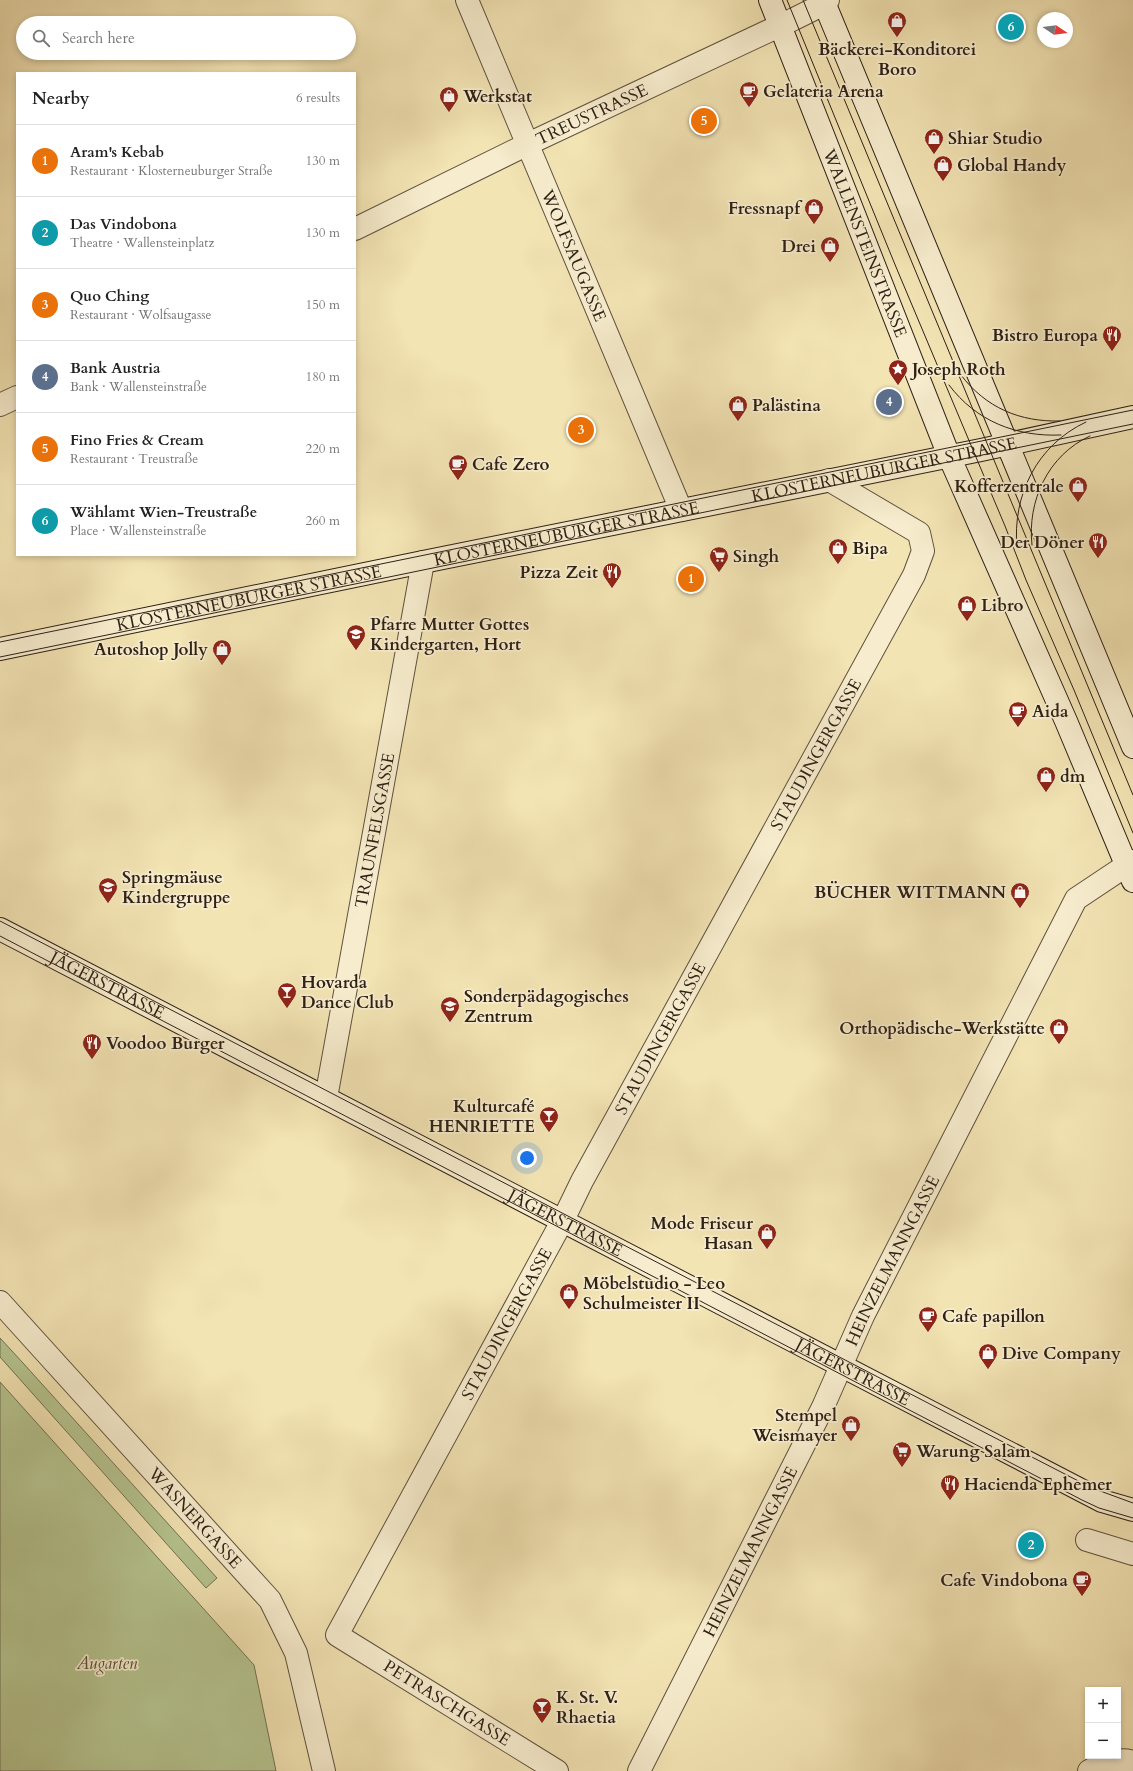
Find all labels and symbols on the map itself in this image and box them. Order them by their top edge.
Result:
shop icon: Bäckerei-Konditorei Boro [886,10,908,38]
pin: 6 [998,12,1024,42]
north arrow [1037,12,1073,48]
place label: Bäckerei-Konditorei Boro [818,38,976,81]
street label: TREUSTRASSE [532,78,651,150]
cafe icon: Gelateria Arena [738,80,760,108]
place label: Gelateria Arena [763,80,884,103]
shop icon: Werkstat [438,85,460,113]
place label: Werkstat [462,85,532,108]
pin: 5 [691,106,717,136]
shop icon: Shiar Studio [923,127,945,155]
place label: Shiar Studio [948,127,1042,150]
street label: WALLENSTEINSTRASSE [818,144,913,341]
shop icon: Global Handy [932,154,954,182]
place label: Global Handy [957,154,1067,177]
street label: WOLFSAUGASSE [536,185,612,325]
place label: Fressnapf [728,197,803,220]
shop icon: Fressnapf [803,197,825,225]
place label: Drei [781,235,816,258]
shop icon: Drei [819,235,841,263]
place label: Bistro Europa [992,324,1099,347]
restaurant icon: Bistro Europa [1101,324,1123,352]
place icon: Joseph Roth [887,358,909,386]
place label: Joseph Roth [909,358,1006,381]
pin: 4 [876,387,902,417]
shop icon: Palästina [727,394,749,422]
place label: Palästina [752,394,821,417]
pin: 3 [568,415,594,445]
street label: KLOSTERNEUBURGER STRASSE [749,431,1019,507]
cafe icon: Cafe Zero [447,453,469,481]
place label: Cafe Zero [472,453,550,476]
place label: Kofferzentrale [954,475,1064,498]
shop icon: Kofferzentrale [1067,475,1089,503]
street label: KLOSTERNEUBURGER STRASSE [432,495,701,571]
place label: Der Döner [1000,531,1084,554]
restaurant icon: Der Döner [1087,531,1109,559]
shop icon: Bipa [827,537,849,565]
place label: Bipa [852,537,888,560]
supermarket icon: Singh [708,545,730,573]
place label: Singh [733,545,780,568]
street label: KLOSTERNEUBURGER STRASSE [114,559,383,636]
place label: Pizza Zeit [520,561,598,584]
restaurant icon: Pizza Zeit [601,561,623,589]
pin: 1 [678,564,704,594]
shop icon: Libro [956,594,978,622]
place label: Libro [981,594,1024,617]
place label: Pfarre Mutter Gottes Kindergarten, Hort [370,613,529,656]
school or university icon: Pfarre Mutter Gottes Kindergarten, Hort [345,623,367,651]
place label: Autoshop Jolly [94,638,208,661]
shop icon: Autoshop Jolly [211,638,233,666]
street label: STAUDINGERGASSE [765,674,867,834]
cafe icon: Aida [1007,700,1029,728]
place label: Aida [1032,700,1069,723]
street label: TRAUNFELSGASSE [349,751,400,910]
shop icon: dm [1035,765,1057,793]
place label: dm [1060,765,1086,788]
place label: Springmäuse Kindergruppe [122,866,230,909]
school or university icon: Springmäuse Kindergruppe [97,876,119,904]
place label: BÜCHER WITTMANN [814,881,1006,904]
shop icon: BÜCHER WITTMANN [1009,881,1031,909]
street label: JÄGERSTRASSE [43,944,169,1024]
street label: STAUDINGERGASSE [609,958,711,1119]
place label: Hovarda Dance Club [301,971,394,1014]
bar icon: Hovarda Dance Club [276,981,298,1009]
place label: Sonderpädagogisches Zentrum [464,985,629,1028]
school or university icon: Sonderpädagogisches Zentrum [439,995,461,1023]
place label: Orthopädische-Werkstätte [839,1017,1045,1040]
shop icon: Orthopädische-Werkstätte [1048,1017,1070,1045]
restaurant icon: Voodoo Burger [81,1032,103,1060]
place label: Voodoo Burger [106,1032,225,1055]
place label: Kulturcafé HENRIETTE [429,1095,535,1138]
bar icon: Kulturcafé HENRIETTE [538,1105,560,1133]
your location [517,1148,537,1168]
street label: HEINZELMANNGASSE [840,1171,945,1349]
street label: JÄGERSTRASSE [501,1182,627,1262]
place label: Mode Friseur Hasan [650,1212,753,1255]
shop icon: Mode Friseur Hasan [756,1222,778,1250]
street label: STAUDINGERGASSE [456,1244,557,1404]
place label: Möbelstudio - Leo Schulmeister II [583,1272,725,1315]
shop icon: Möbelstudio - Leo Schulmeister II [558,1282,580,1310]
cafe icon: Cafe papillon [917,1305,939,1333]
place label: Cafe papillon [942,1305,1045,1328]
street label: JÄGERSTRASSE [789,1331,914,1411]
shop icon: Dive Company [977,1342,999,1370]
place label: Dive Company [1002,1342,1121,1365]
place label: Stempel Weismayer [751,1404,837,1447]
shop icon: Stempel Weismayer [840,1414,862,1442]
supermarket icon: Warung Salam [891,1440,913,1468]
place label: Warung Salam [915,1440,1031,1463]
street label: WASNERGASSE [143,1461,247,1573]
street label: HEINZELMANNGASSE [697,1462,803,1641]
restaurant icon: Hacienda Ephemer [939,1473,961,1501]
place label: Hacienda Ephemer [964,1473,1112,1496]
pin: 2 [1018,1530,1044,1560]
place label: Cafe Vindobona [940,1569,1069,1592]
cafe icon: Cafe Vindobona [1071,1569,1093,1597]
park label: Augarten [76,1652,138,1675]
street label: PETRASCHGASSE [379,1655,515,1751]
place label: K. St. V. Rhaetia [556,1686,618,1729]
bar icon: K. St. V. Rhaetia [531,1696,553,1724]

